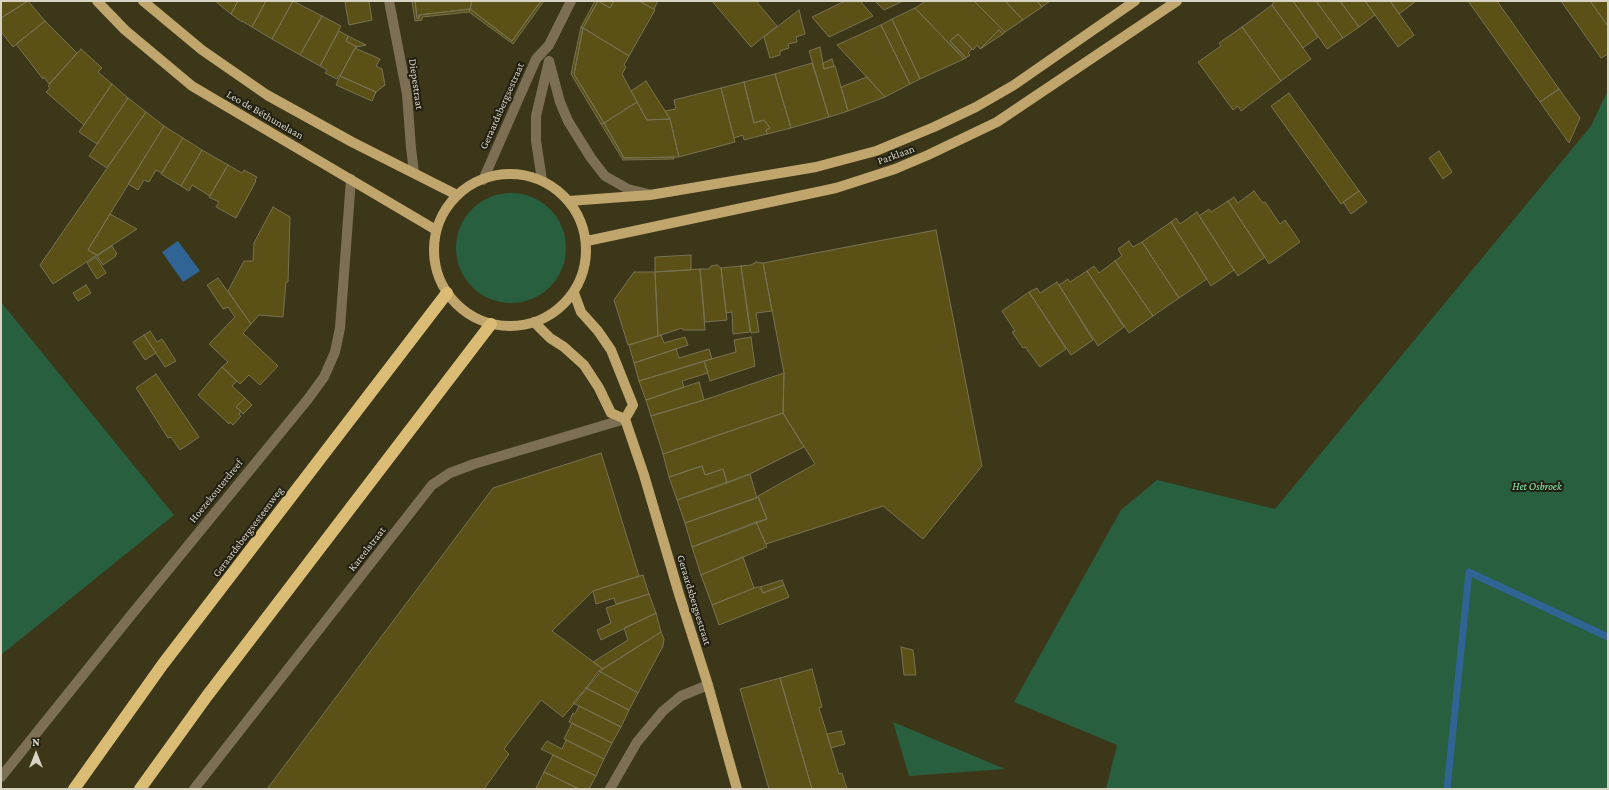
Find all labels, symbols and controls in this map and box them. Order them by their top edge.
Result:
street label: Diepestraat [406,58,426,110]
street label: Geraardsbergsestraat [477,61,527,151]
street label: Leo de Béthunelaan [224,88,306,142]
street label: Parklaan [876,142,916,168]
street label: Hoezekouterdreef [186,457,246,525]
park label: Het Osbroek [1512,480,1562,494]
street label: Geraardsbergsesteenweg [210,484,286,580]
street label: Kareelstraat [345,524,389,574]
street label: Geraardsbergsestraat [674,553,714,647]
north arrow [16,734,56,774]
text: N [32,736,40,748]

